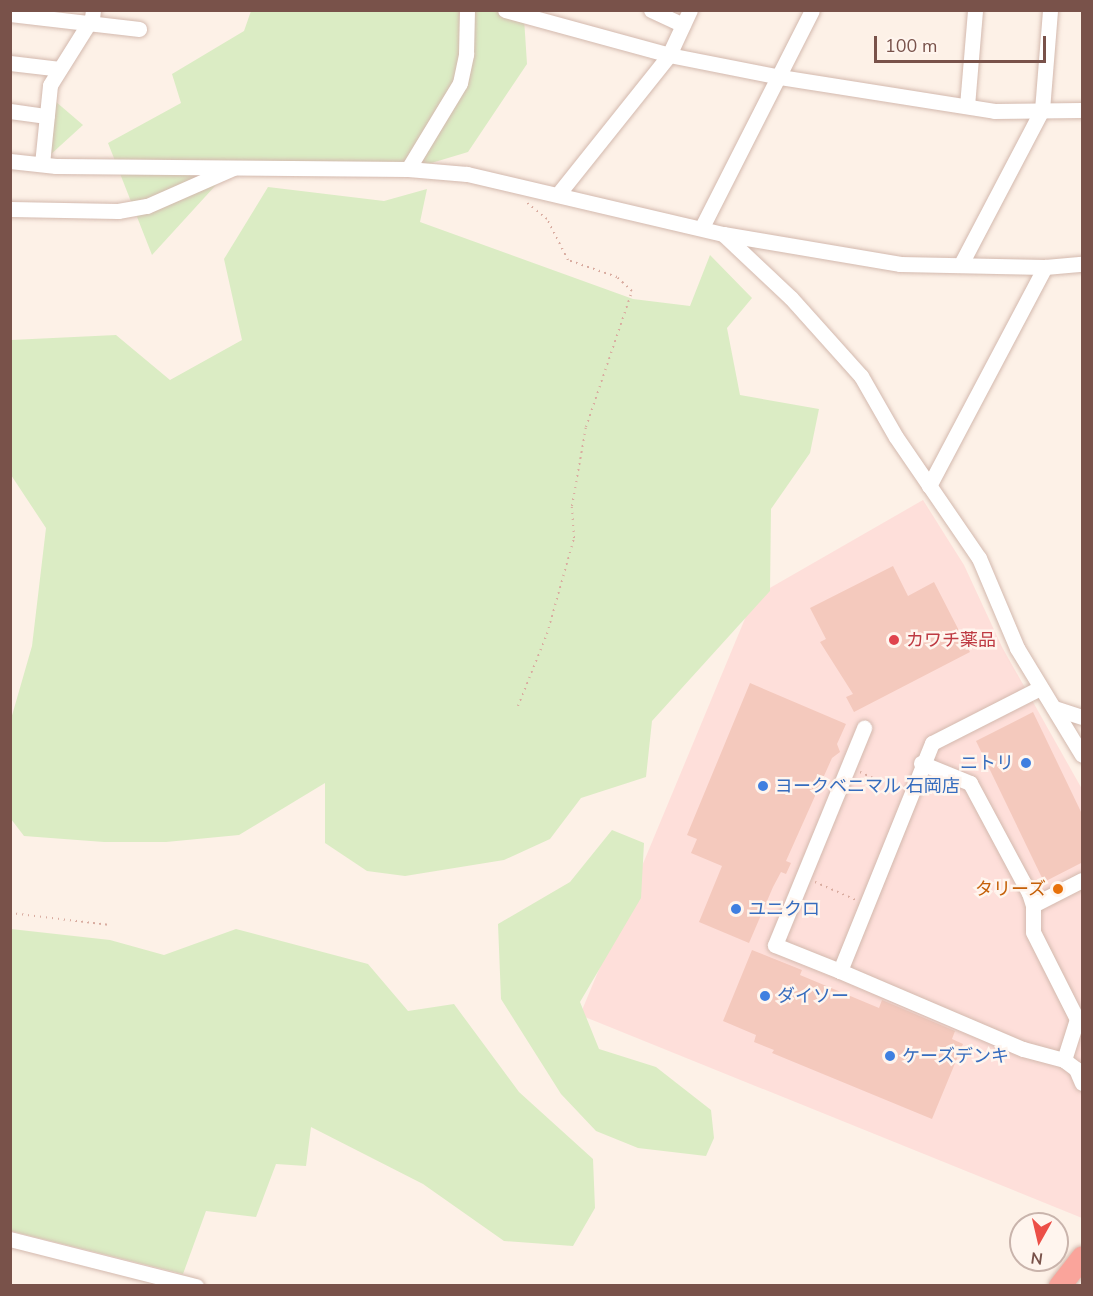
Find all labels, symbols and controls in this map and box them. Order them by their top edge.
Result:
scale bar [877,24,1050,62]
text: 100 m [885,34,937,58]
place label: カワチ薬品 [906,629,996,651]
marker: カワチ薬品 [887,633,901,647]
place label: ニトリ [960,752,1014,774]
marker: ニトリ [1019,756,1033,770]
place label: ヨークベニマル 石岡店 [775,775,960,797]
marker: ヨークベニマル 石岡店 [756,779,770,793]
place label: タリーズ [974,878,1046,900]
marker: タリーズ [1051,882,1065,896]
place label: ユニクロ [748,898,820,920]
marker: ユニクロ [729,902,743,916]
place label: ダイソー [777,985,849,1007]
marker: ダイソー [758,989,772,1003]
place label: ケーズデンキ [902,1045,1010,1067]
marker: ケーズデンキ [883,1049,897,1063]
north arrow [1009,1212,1069,1272]
text: N [1029,1246,1044,1270]

